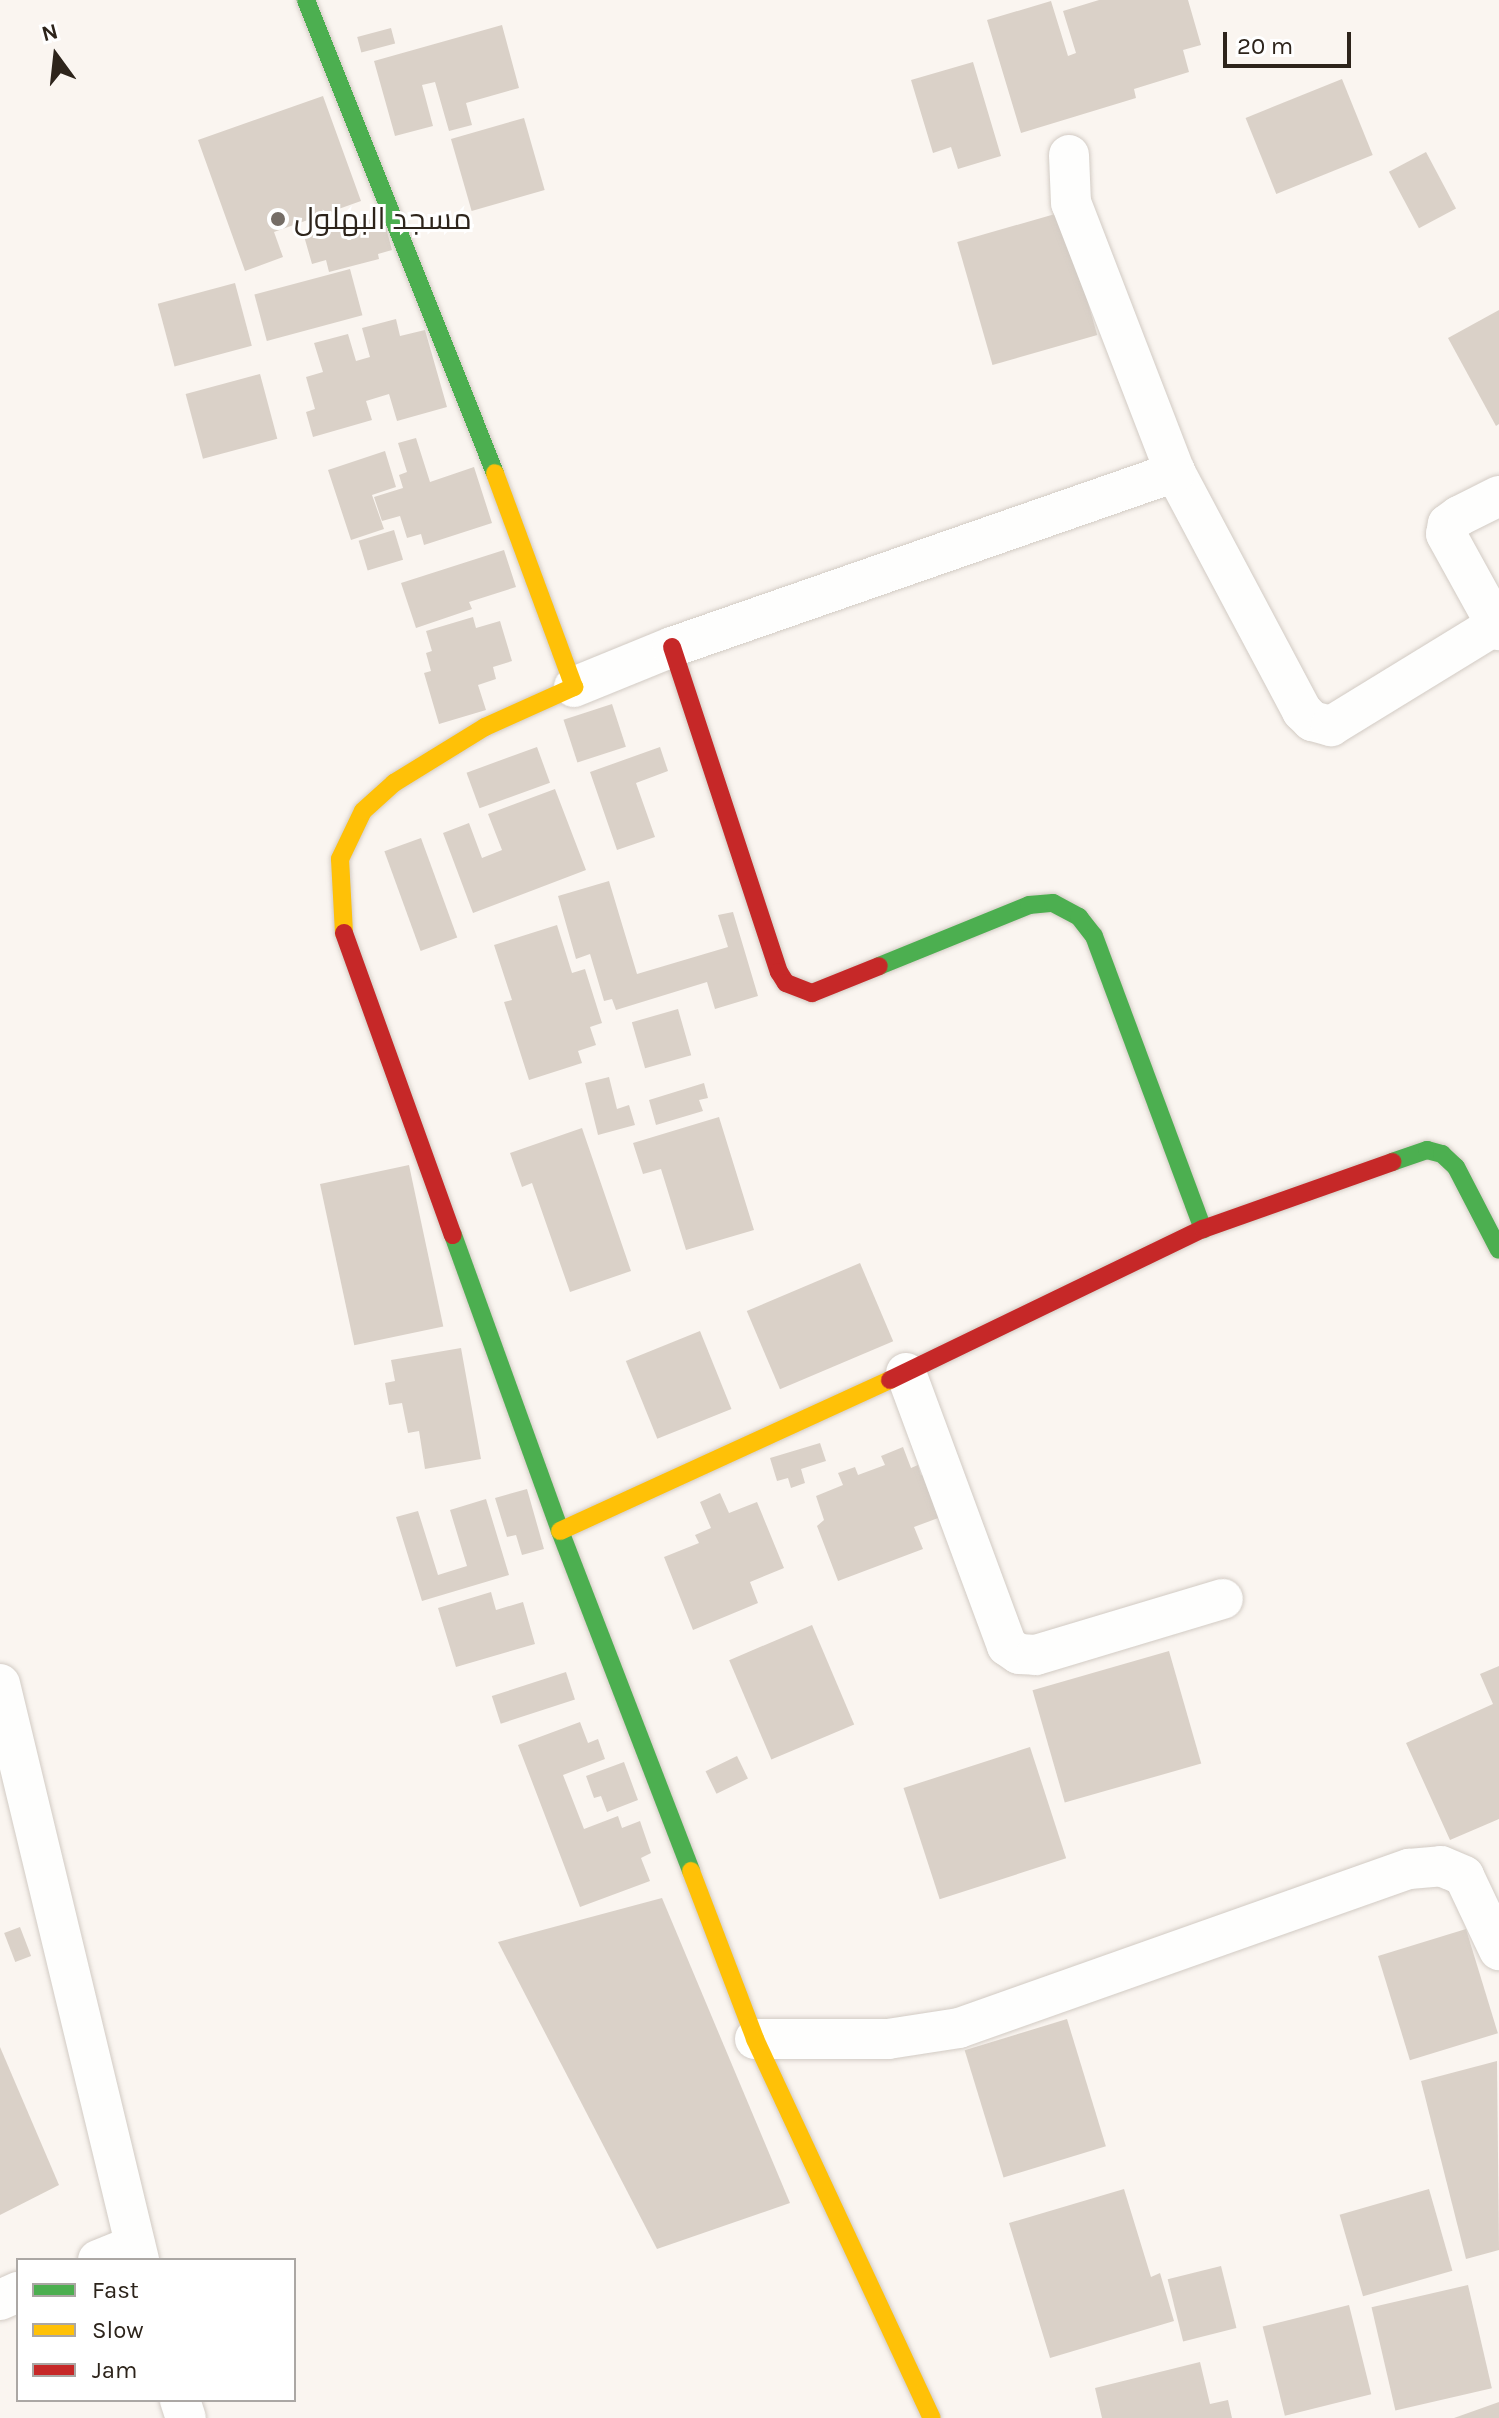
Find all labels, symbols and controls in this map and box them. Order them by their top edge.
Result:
north arrow [16,16,96,96]
scale bar [1227,16,1355,66]
text: N [39,18,61,47]
text: 20 m [1237,32,1293,60]
place label: مسجد البهلول [294,201,472,237]
marker: مسجد البهلول [269,210,287,228]
legend [16,2258,296,2402]
text: Fast [92,2276,139,2304]
text: Slow [92,2316,144,2344]
text: Jam [92,2356,137,2384]

